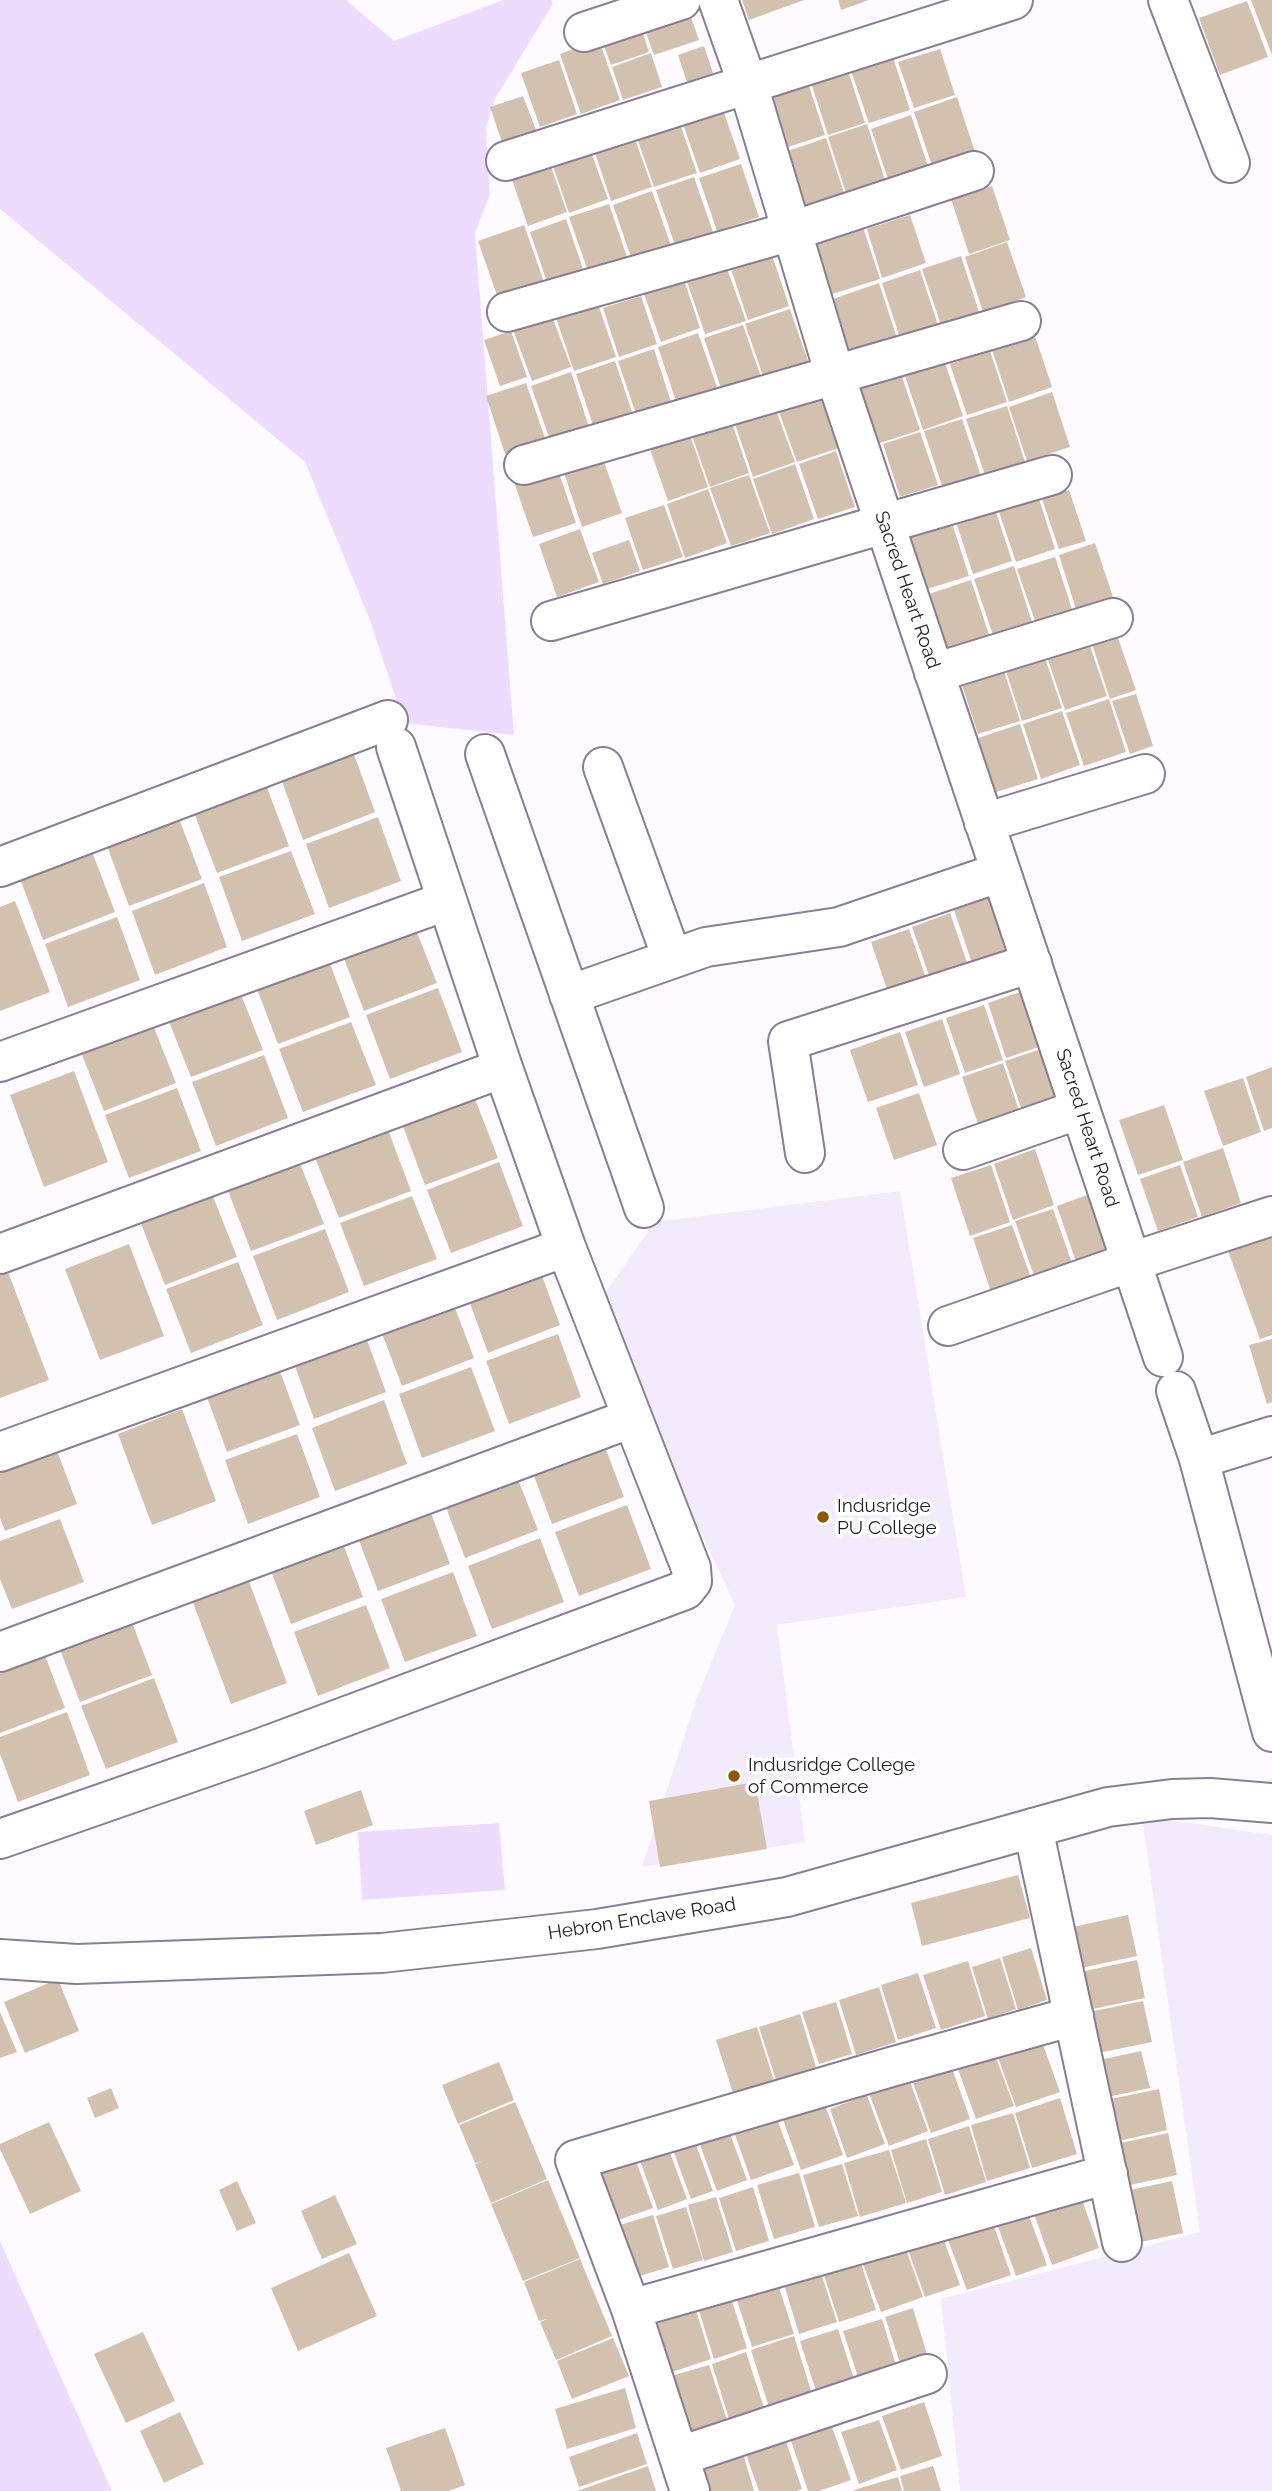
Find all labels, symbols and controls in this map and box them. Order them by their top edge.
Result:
street label: Sacred Heart Road [869,508,945,672]
street label: Sacred Heart Road [1051,1046,1123,1210]
place label: Indusridge PU College [837,1495,937,1539]
marker: Indusridge PU College [815,1509,831,1525]
place label: Indusridge College of Commerce [748,1754,915,1798]
marker: Indusridge College of Commerce [726,1768,742,1784]
street label: Hebron Enclave Road [546,1893,738,1945]

